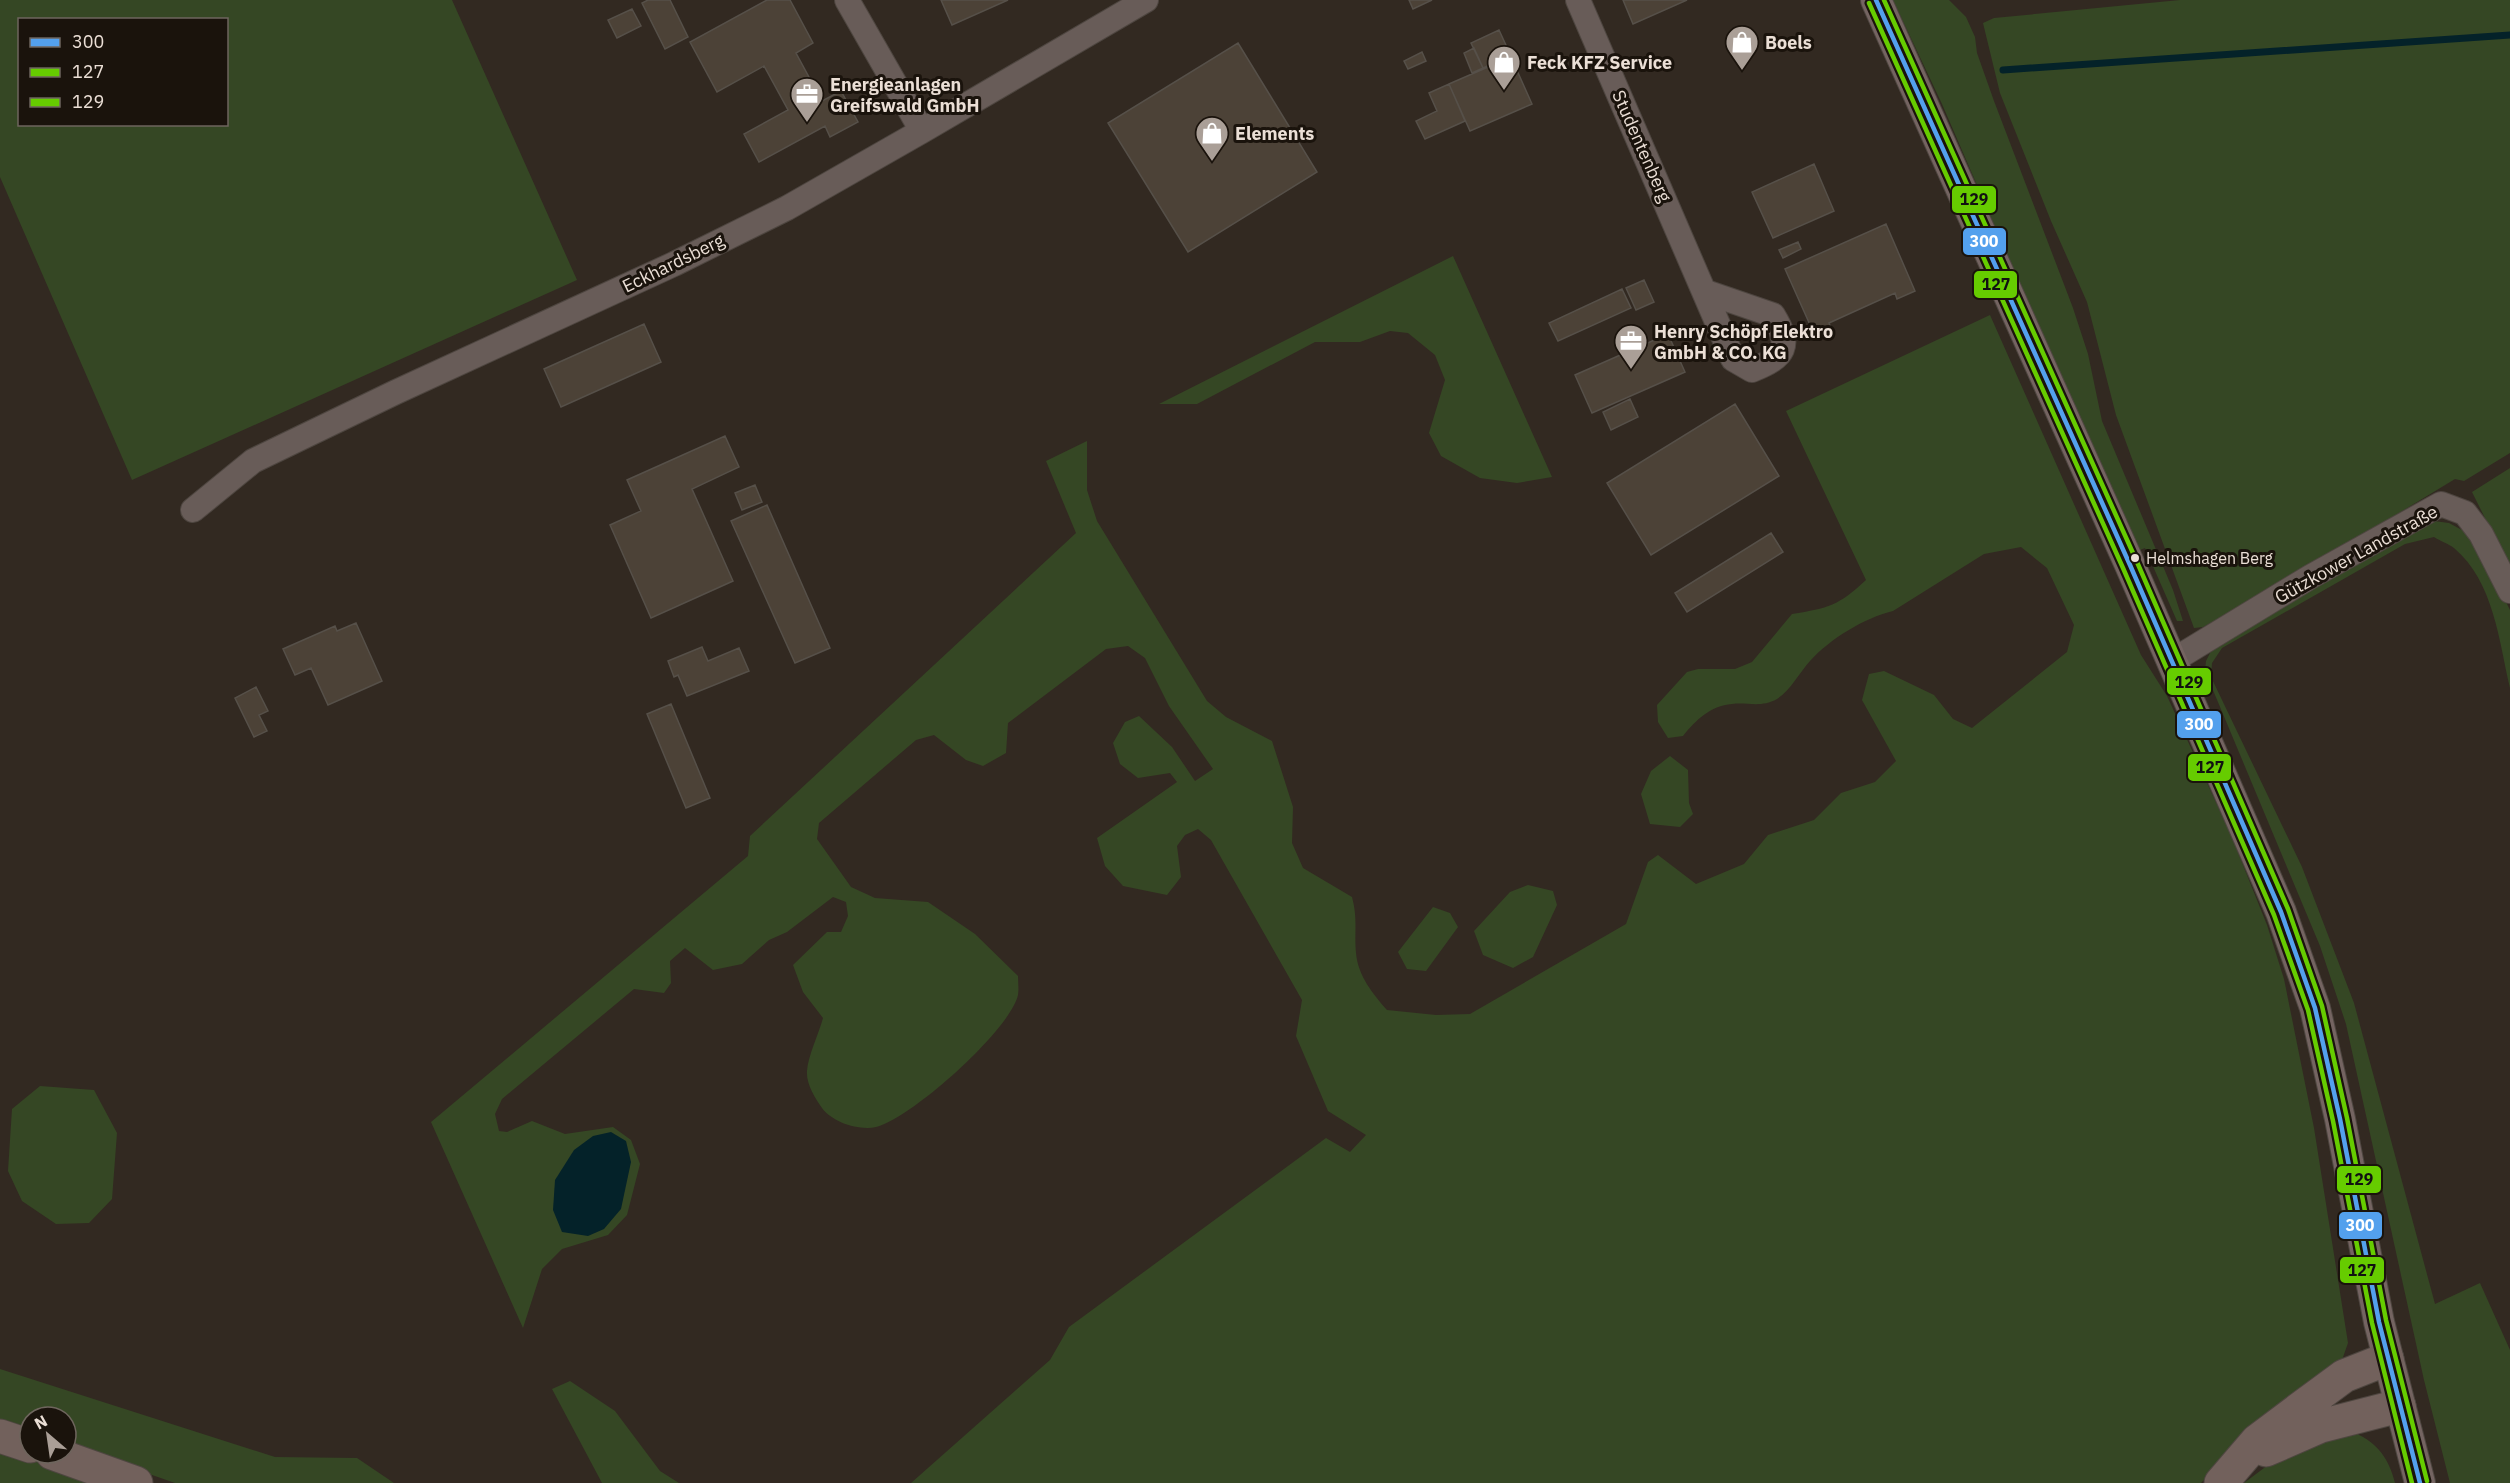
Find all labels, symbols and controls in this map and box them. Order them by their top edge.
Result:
legend [18,18,228,126]
shop icon: Boels [1724,24,1760,71]
text: 300 [72,30,104,53]
place label: Boels [1765,31,1812,54]
shop icon: Feck KFZ Service [1486,44,1522,91]
place label: Feck KFZ Service [1527,51,1672,74]
text: 127 [72,60,104,83]
place label: Energieanlagen Greifswald GmbH [830,73,980,117]
office icon: Energieanlagen Greifswald GmbH [789,76,825,123]
street label: Studentenberg [1607,87,1677,206]
text: 129 [72,90,104,113]
shop icon: Elements [1194,115,1230,162]
place label: Elements [1235,122,1314,145]
line badge: 129 [1951,185,1997,214]
text: 129 [1960,189,1988,209]
line badge: 300 [1962,227,2007,256]
street label: Eckhardsberg [618,228,728,298]
text: 300 [1970,231,1999,251]
line badge: 127 [1973,270,2018,299]
text: 127 [1982,274,2010,294]
place label: Henry Schöpf Elektro GmbH & CO. KG [1654,320,1833,364]
office icon: Henry Schöpf Elektro GmbH & CO. KG [1613,323,1649,370]
street label: Gützkower Landstraße [2270,500,2442,608]
place label: Helmshagen Berg [2146,548,2274,568]
marker: Helmshagen Berg [2129,552,2141,564]
line badge: 129 [2166,667,2212,696]
text: 129 [2175,672,2203,692]
line badge: 300 [2176,710,2222,739]
text: 300 [2185,714,2214,734]
line badge: 127 [2187,753,2232,782]
text: 127 [2196,757,2224,777]
line badge: 129 [2336,1165,2382,1194]
text: 129 [2345,1169,2373,1189]
line badge: 300 [2338,1211,2383,1240]
text: 300 [2346,1215,2375,1235]
line badge: 127 [2339,1256,2385,1284]
text: 127 [2348,1260,2376,1280]
north arrow [18,1405,78,1465]
text: N [31,1410,51,1433]

